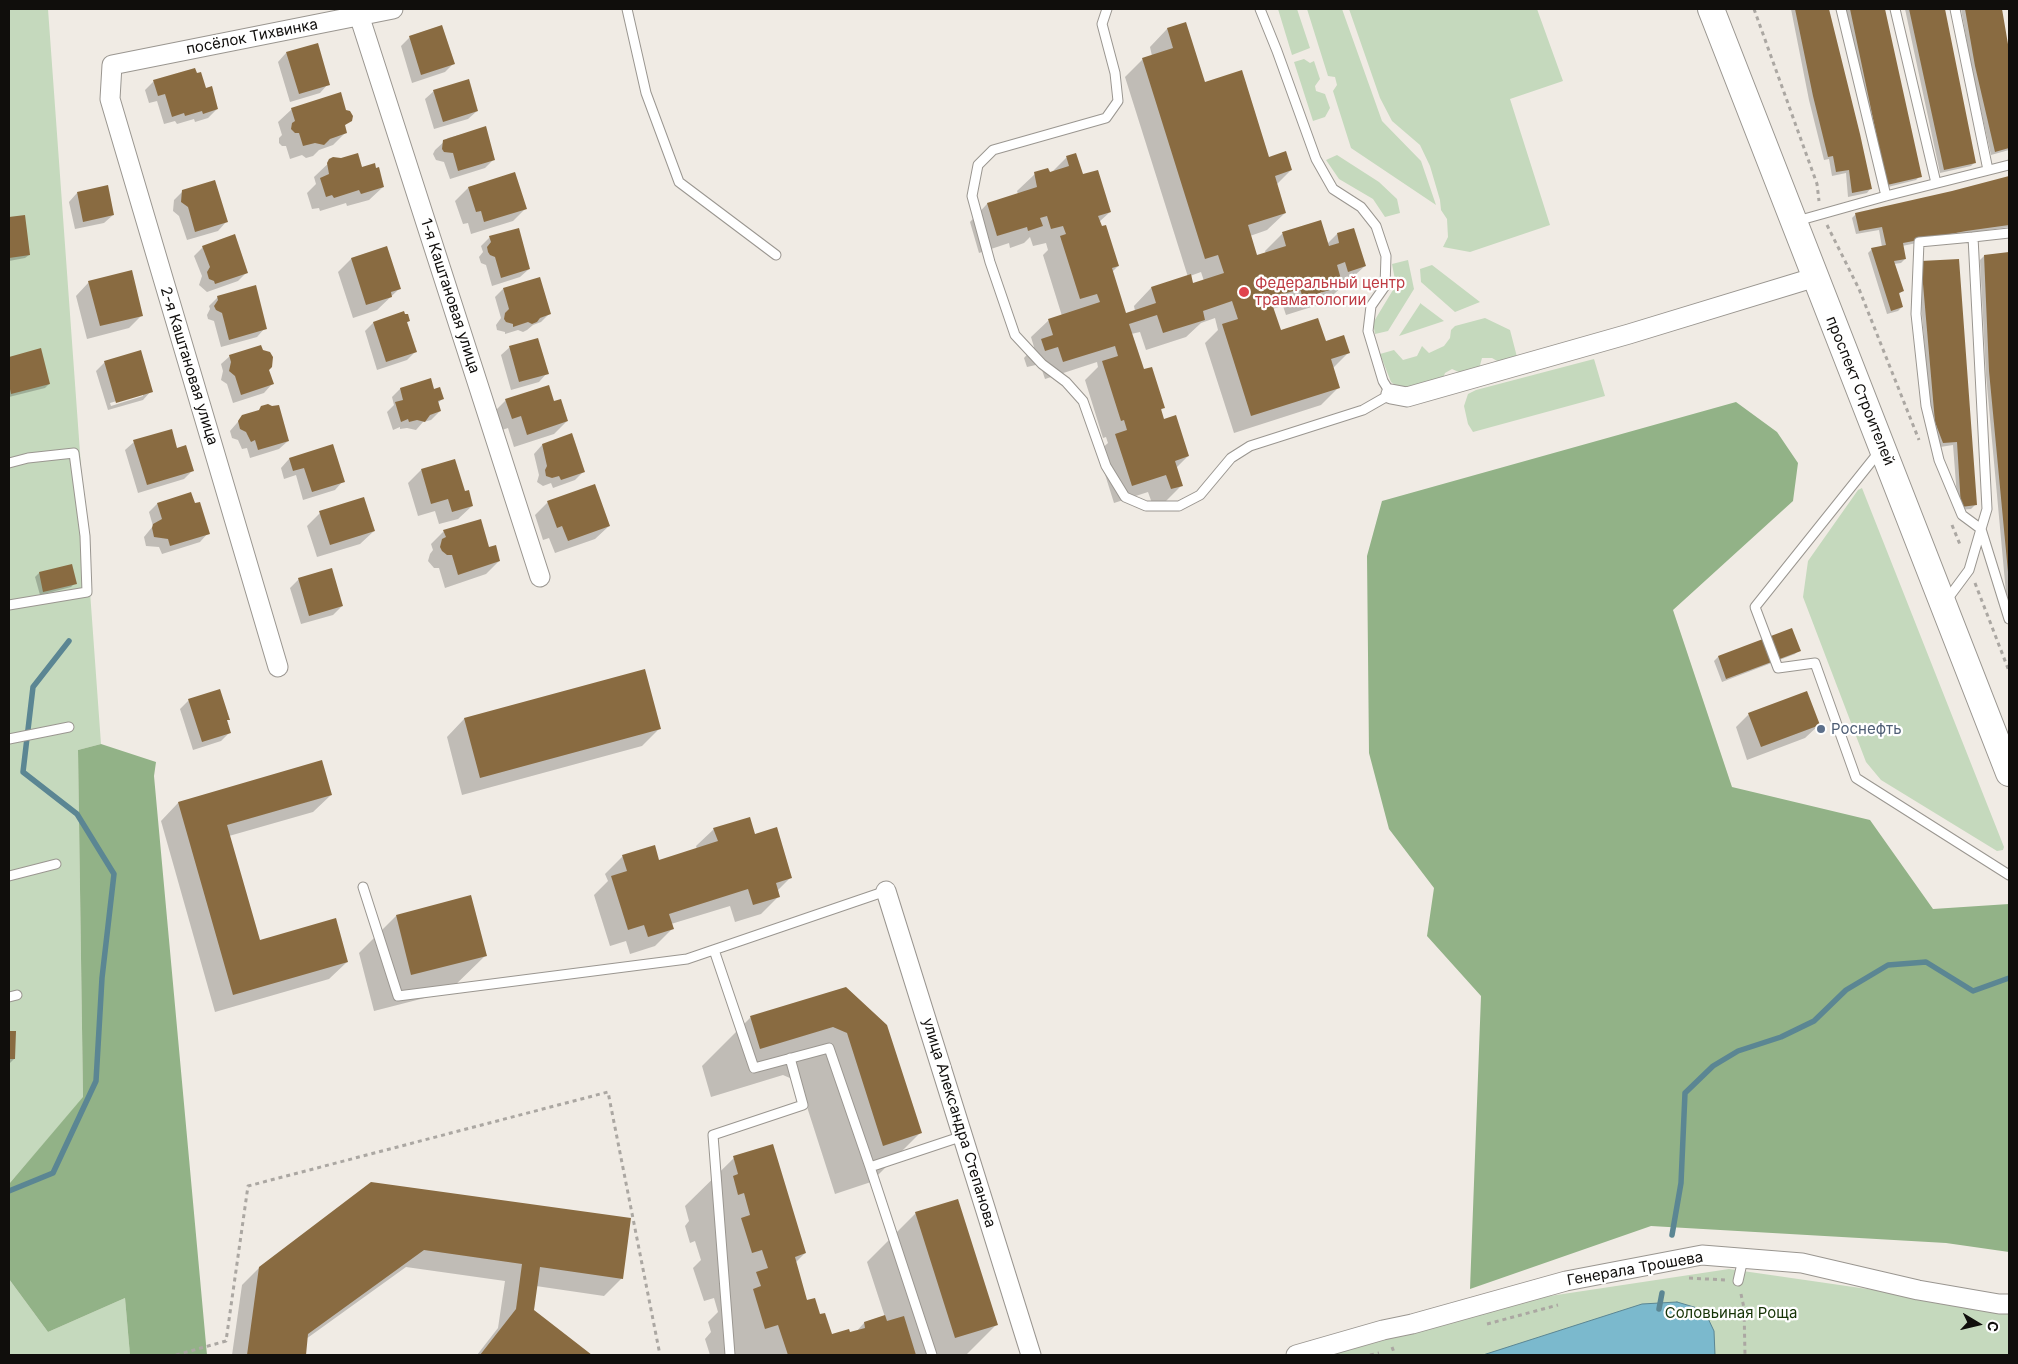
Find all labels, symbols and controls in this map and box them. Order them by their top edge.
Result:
street label: посёлок Тихвинка [185,15,319,59]
street label: 1-я Каштановая улица [416,216,484,376]
place label: Федеральный центр травматологии [1255,274,1405,309]
street label: 2-я Каштановая улица [156,285,222,447]
marker: Федеральный центр травматологии [1237,285,1251,299]
street label: проспект Строителей [1822,314,1898,468]
place label: Роснефть [1831,720,1902,738]
marker: Роснефть [1815,723,1827,735]
street label: улица Александра Степанова [918,1016,1000,1230]
street label: Генерала Трошева [1566,1248,1704,1290]
north arrow [1953,1299,2003,1349]
park label: Соловьиная Роща [1665,1304,1797,1322]
text: С [1984,1320,2003,1333]

